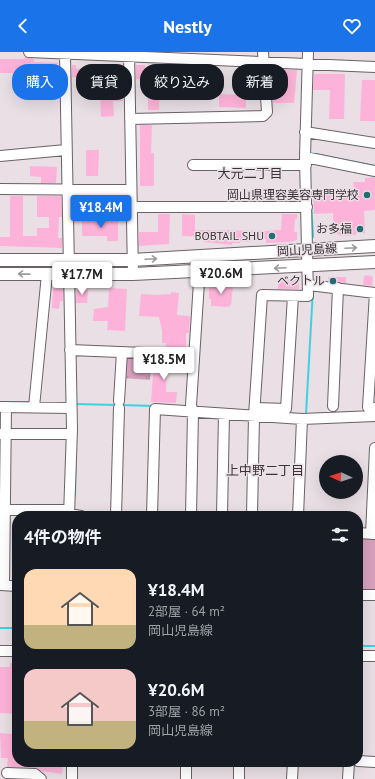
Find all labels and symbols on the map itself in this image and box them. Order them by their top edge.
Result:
district label: 大元二丁目 [217,165,283,182]
place label: 岡山県理容美容専門学校 [227,187,359,202]
marker: 岡山県理容美容専門学校 [362,190,372,200]
pin: ¥18.4M [68,195,134,229]
place label: お多福 [316,221,352,236]
marker: お多福 [355,224,365,234]
place label: BOBTAIL SHU [195,228,264,243]
marker: BOBTAIL SHU [267,231,277,241]
street label: 岡山児島線 [277,240,337,259]
one-way arrow [344,244,357,251]
one-way arrow [144,256,157,263]
pin: ¥20.6M [188,261,254,295]
pin: ¥17.7M [49,262,115,296]
one-way arrow [274,264,287,272]
one-way arrow [18,270,31,278]
place label: ベクトル [277,273,325,288]
marker: ベクトル [328,276,338,286]
pin: ¥18.5M [131,347,197,381]
north arrow [319,455,363,499]
district label: 上中野二丁目 [226,462,304,479]

